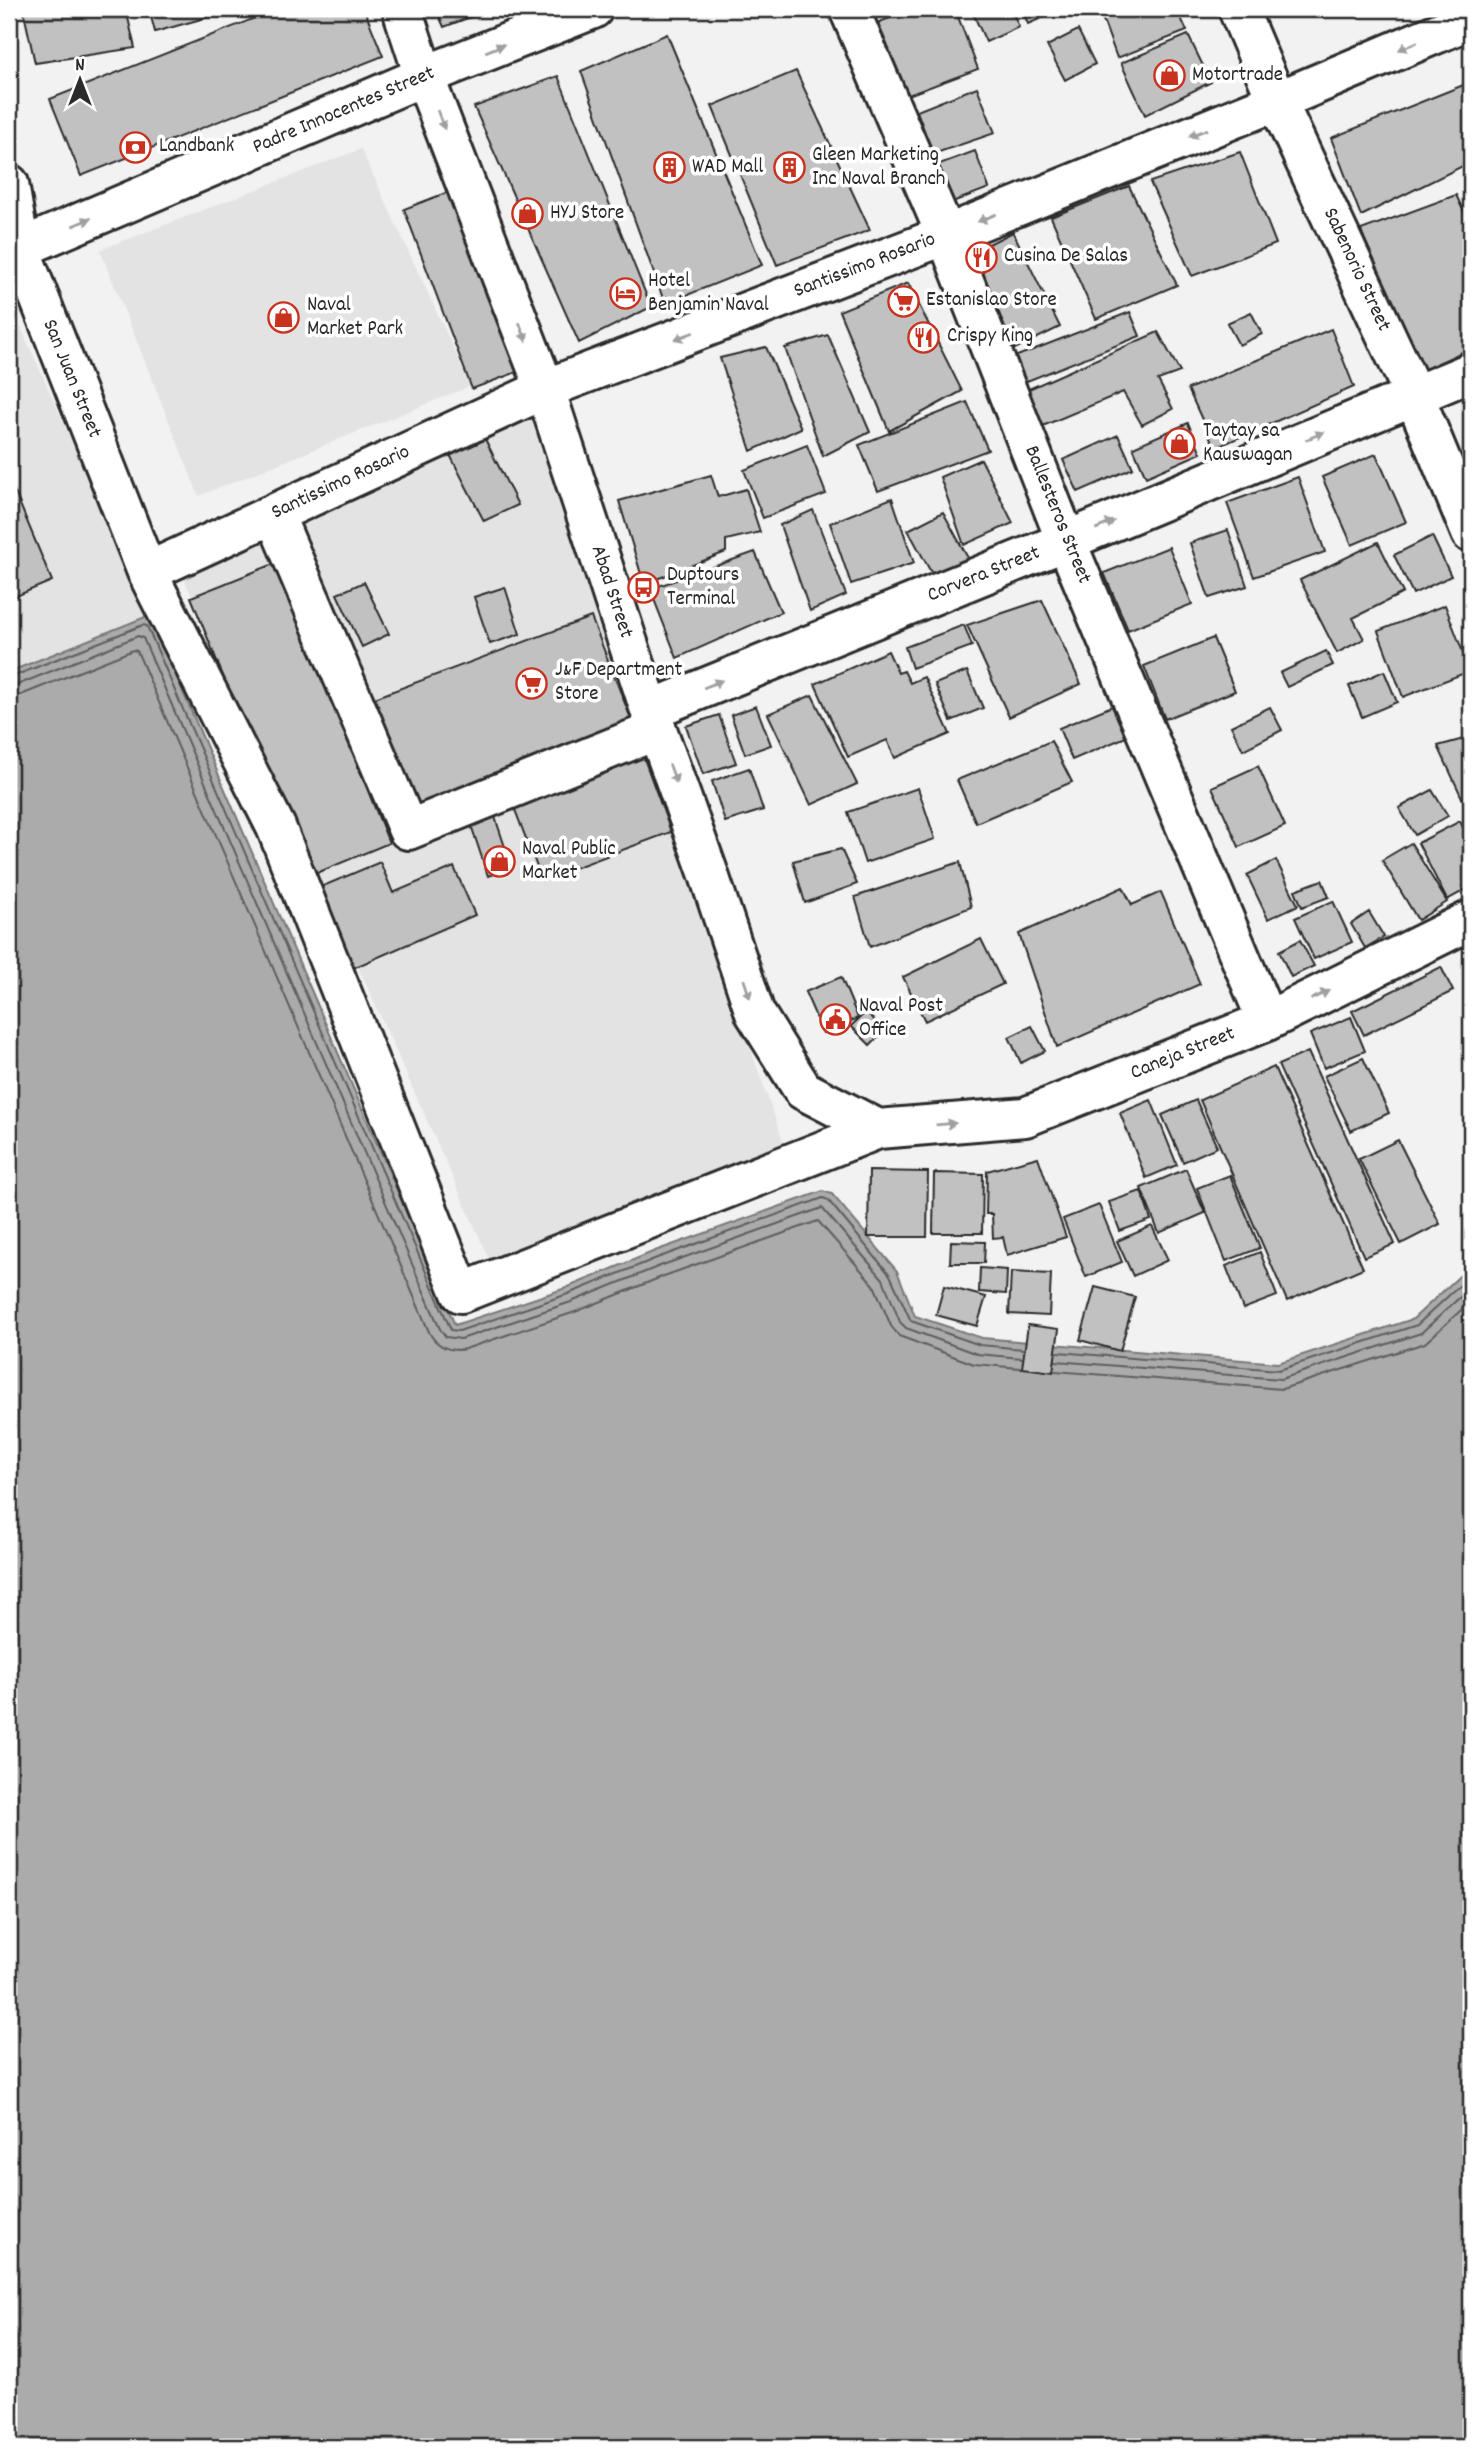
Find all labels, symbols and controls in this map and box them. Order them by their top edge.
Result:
one-way arrow [1398,40,1419,51]
one-way arrow [485,42,506,53]
north arrow [46,46,116,116]
text: N [75,53,85,80]
street label: Padre Innocentes Street [248,59,440,163]
shop icon: Motortrade [1152,59,1186,93]
place label: Motortrade [1192,61,1283,91]
one-way arrow [435,109,446,130]
one-way arrow [1188,128,1209,139]
bank icon: Landbank [119,130,153,164]
place label: Landbank [159,132,234,162]
place label: Gleen Marketing Inc Naval Branch [812,141,945,195]
building icon: WAD Mall [652,151,686,185]
building icon: Gleen Marketing Inc Naval Branch [772,151,806,185]
place label: WAD Mall [692,153,763,183]
shop icon: HYJ Store [510,197,544,231]
place label: HYJ Store [550,199,624,229]
street label: Sabenorio Street [1314,203,1398,337]
one-way arrow [977,213,998,224]
one-way arrow [72,216,93,227]
street label: Santissimo Rosario [790,225,940,307]
restaurant icon: Cusina De Salas [964,240,998,274]
place label: Cusina De Salas [1004,242,1128,272]
place label: Hotel Benjamin Naval [648,267,769,321]
hotel icon: Hotel Benjamin Naval [608,277,642,311]
supermarket icon: Estanislao Store [886,284,920,318]
place label: Estanislao Store [926,286,1057,316]
place label: Naval Market Park [307,291,403,345]
shop icon: Naval Market Park [267,301,301,335]
street label: San Juan Street [34,315,109,443]
restaurant icon: Crispy King [907,320,941,354]
one-way arrow [518,321,529,342]
place label: Crispy King [947,322,1033,352]
one-way arrow [673,331,694,342]
place label: Taytay sa Kauswagan [1203,417,1293,471]
shop icon: Taytay sa Kauswagan [1163,427,1197,461]
one-way arrow [1305,431,1326,442]
street label: Santissimo Rosario [267,438,415,528]
street label: Ballesteros Street [1016,441,1098,589]
one-way arrow [1095,519,1116,530]
street label: Corvera Street [923,539,1045,611]
street label: Abad Street [582,542,640,643]
place label: Duptours Terminal [667,561,739,615]
bus stop icon: Duptours Terminal [627,571,661,605]
place label: J&F Department Store [555,656,683,710]
supermarket icon: J&F Department Store [515,666,549,700]
one-way arrow [703,679,724,690]
one-way arrow [668,764,679,785]
place label: Naval Public Market [522,835,616,889]
shop icon: Naval Public Market [482,845,516,879]
one-way arrow [742,979,753,1000]
one-way arrow [1310,990,1330,1001]
place label: Naval Post Office [859,992,943,1046]
public building icon: Naval Post Office [819,1002,853,1036]
street label: Caneja Street [1126,1019,1240,1089]
one-way arrow [935,1118,957,1129]

